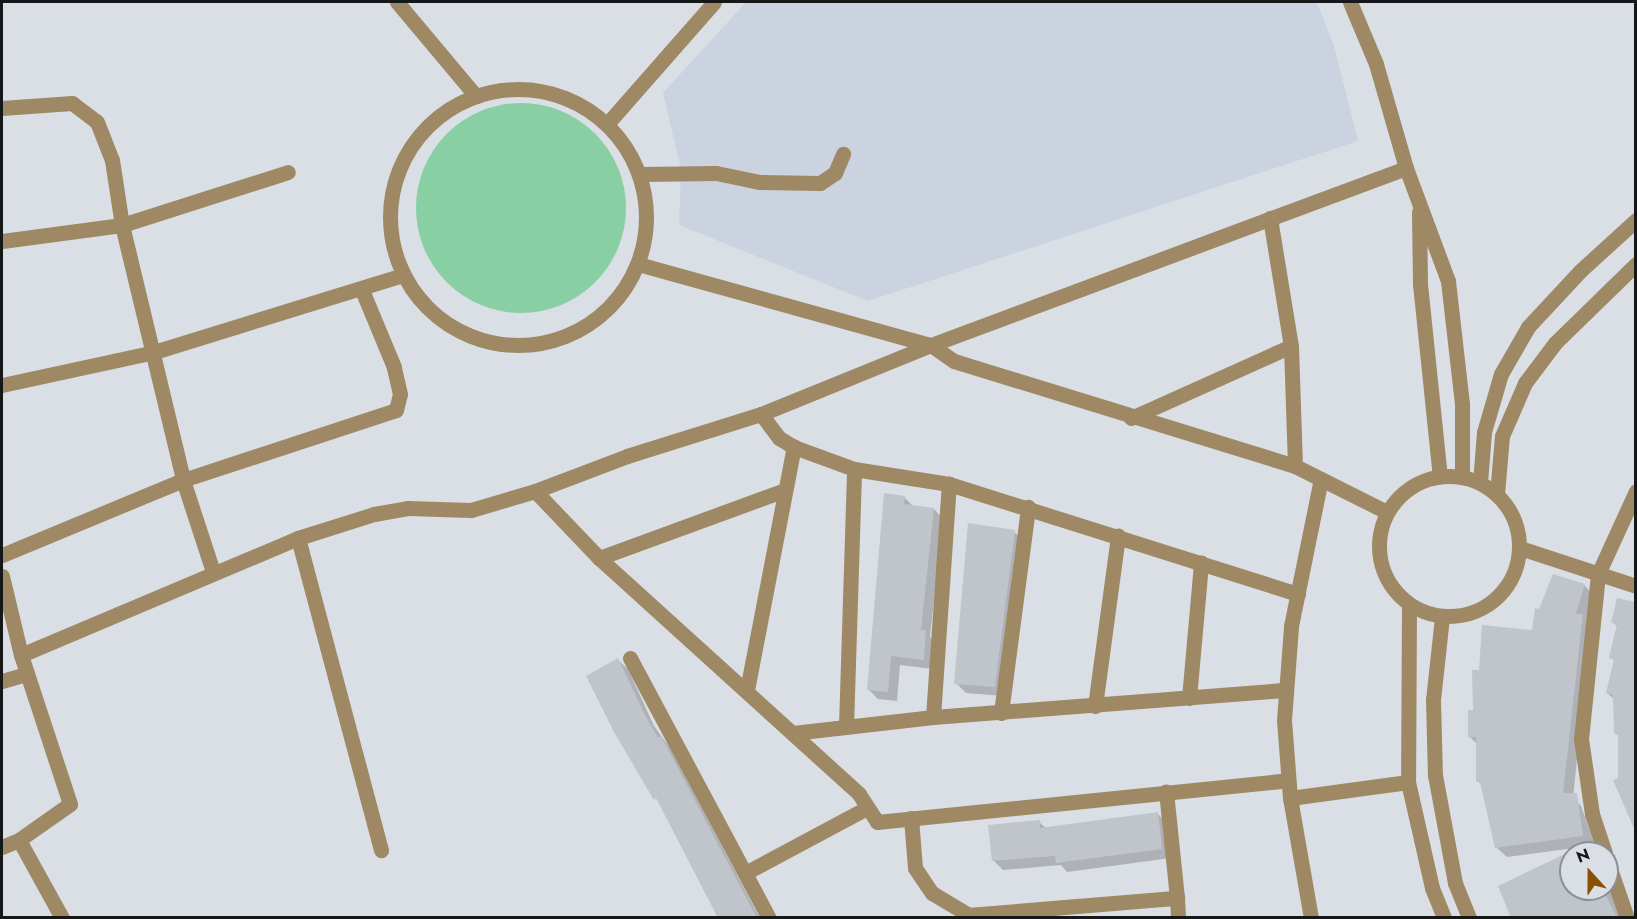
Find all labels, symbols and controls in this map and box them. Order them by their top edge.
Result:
north arrow [1559,841,1619,901]
text: N [1573,843,1593,869]

